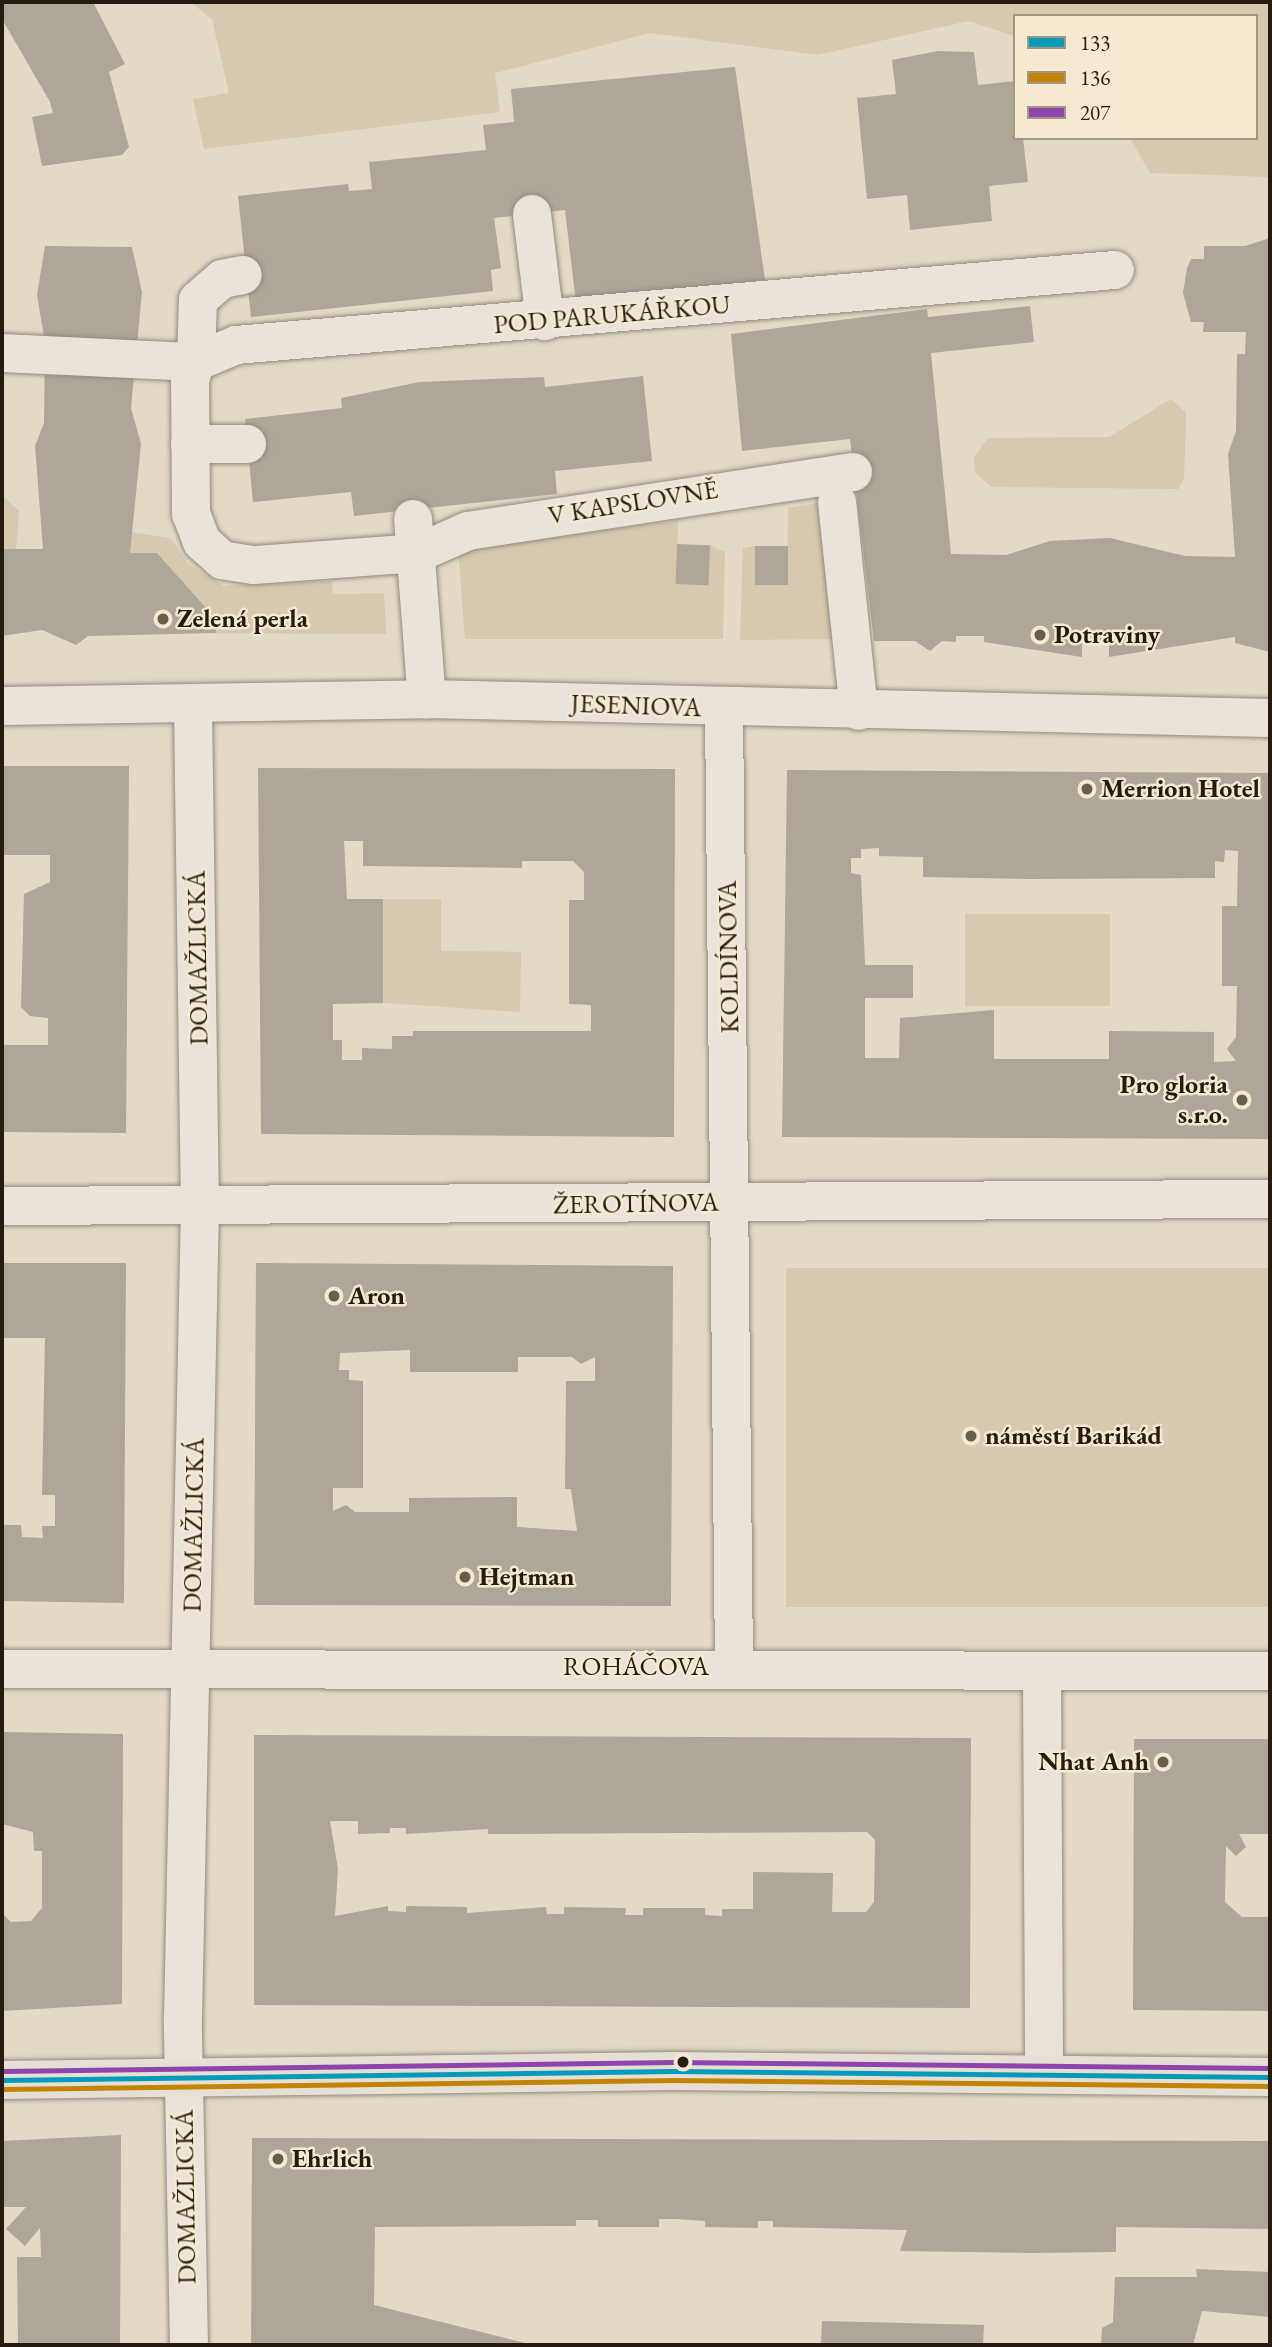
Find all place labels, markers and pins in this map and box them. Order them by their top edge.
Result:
place label: Zelená perla [177,603,308,635]
marker: Zelená perla [155,611,171,627]
place label: Potraviny [1054,619,1160,651]
marker: Potraviny [1032,627,1048,643]
place label: Merrion Hotel [1101,773,1260,805]
marker: Merrion Hotel [1079,781,1095,797]
place label: Pro gloria s.r.o. [1120,1069,1228,1130]
marker: Pro gloria s.r.o. [1234,1092,1250,1108]
place label: Aron [348,1280,405,1312]
marker: Aron [326,1288,342,1304]
place label: náměstí Barikád [985,1420,1162,1452]
marker: náměstí Barikád [963,1428,979,1444]
place label: Hejtman [479,1561,574,1593]
marker: Hejtman [457,1569,473,1585]
place label: Nhat Anh [1038,1746,1149,1778]
marker: Nhat Anh [1155,1754,1171,1770]
unlabelled marker [676,2055,690,2069]
place label: Ehrlich [292,2143,372,2175]
marker: Ehrlich [270,2151,286,2167]

